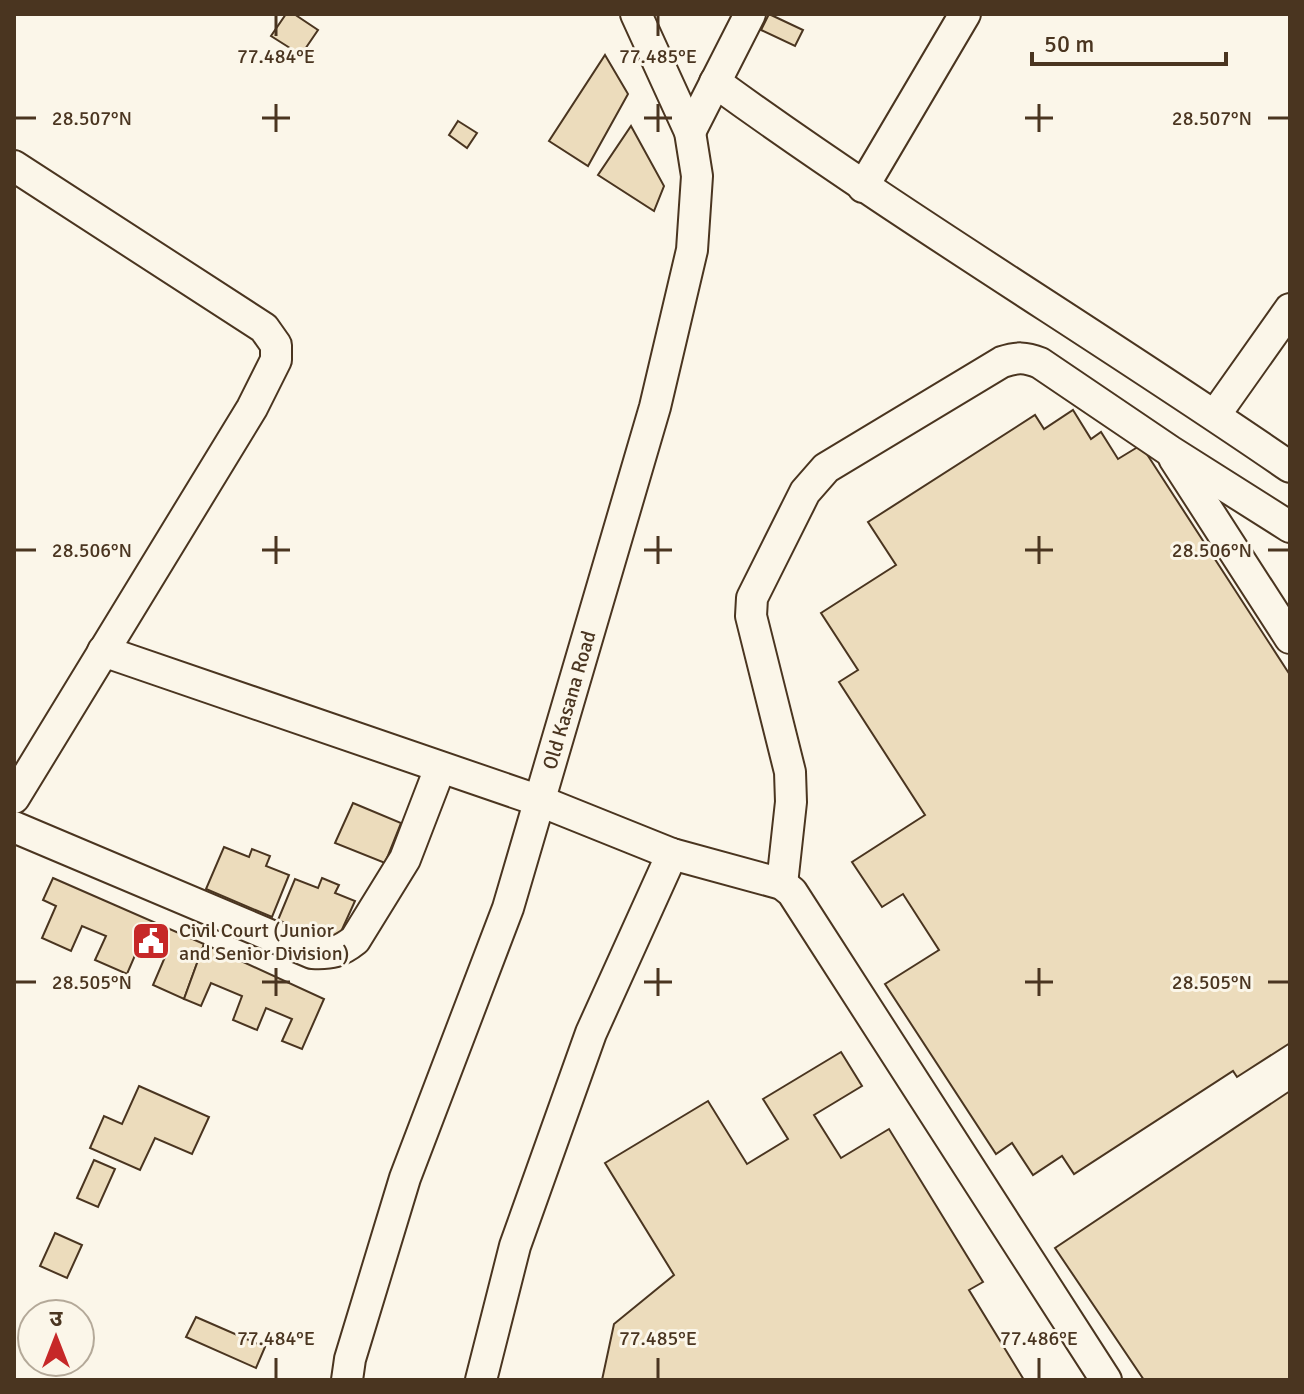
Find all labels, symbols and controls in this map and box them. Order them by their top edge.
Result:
scale bar [1032,16,1226,66]
text: 50 m [1044,29,1094,59]
text: 77.484°E [237,44,315,69]
text: 77.485°E [619,44,697,69]
text: 28.507°N [52,106,132,131]
text: 28.507°N [1172,106,1252,131]
text: 28.506°N [52,538,132,563]
text: 28.506°N [1172,538,1252,563]
street label: Old Kasana Road [537,628,601,772]
place label: Civil Court (Junior and Senior Division) [179,918,349,966]
public building icon: Civil Court (Junior and Senior Division) [130,920,172,962]
text: 28.505°N [52,970,132,995]
text: 28.505°N [1172,970,1252,995]
north arrow [16,1298,96,1378]
text: उ [50,1305,64,1332]
text: 77.484°E [237,1326,315,1351]
text: 77.485°E [619,1326,697,1351]
text: 77.486°E [1000,1326,1078,1351]

